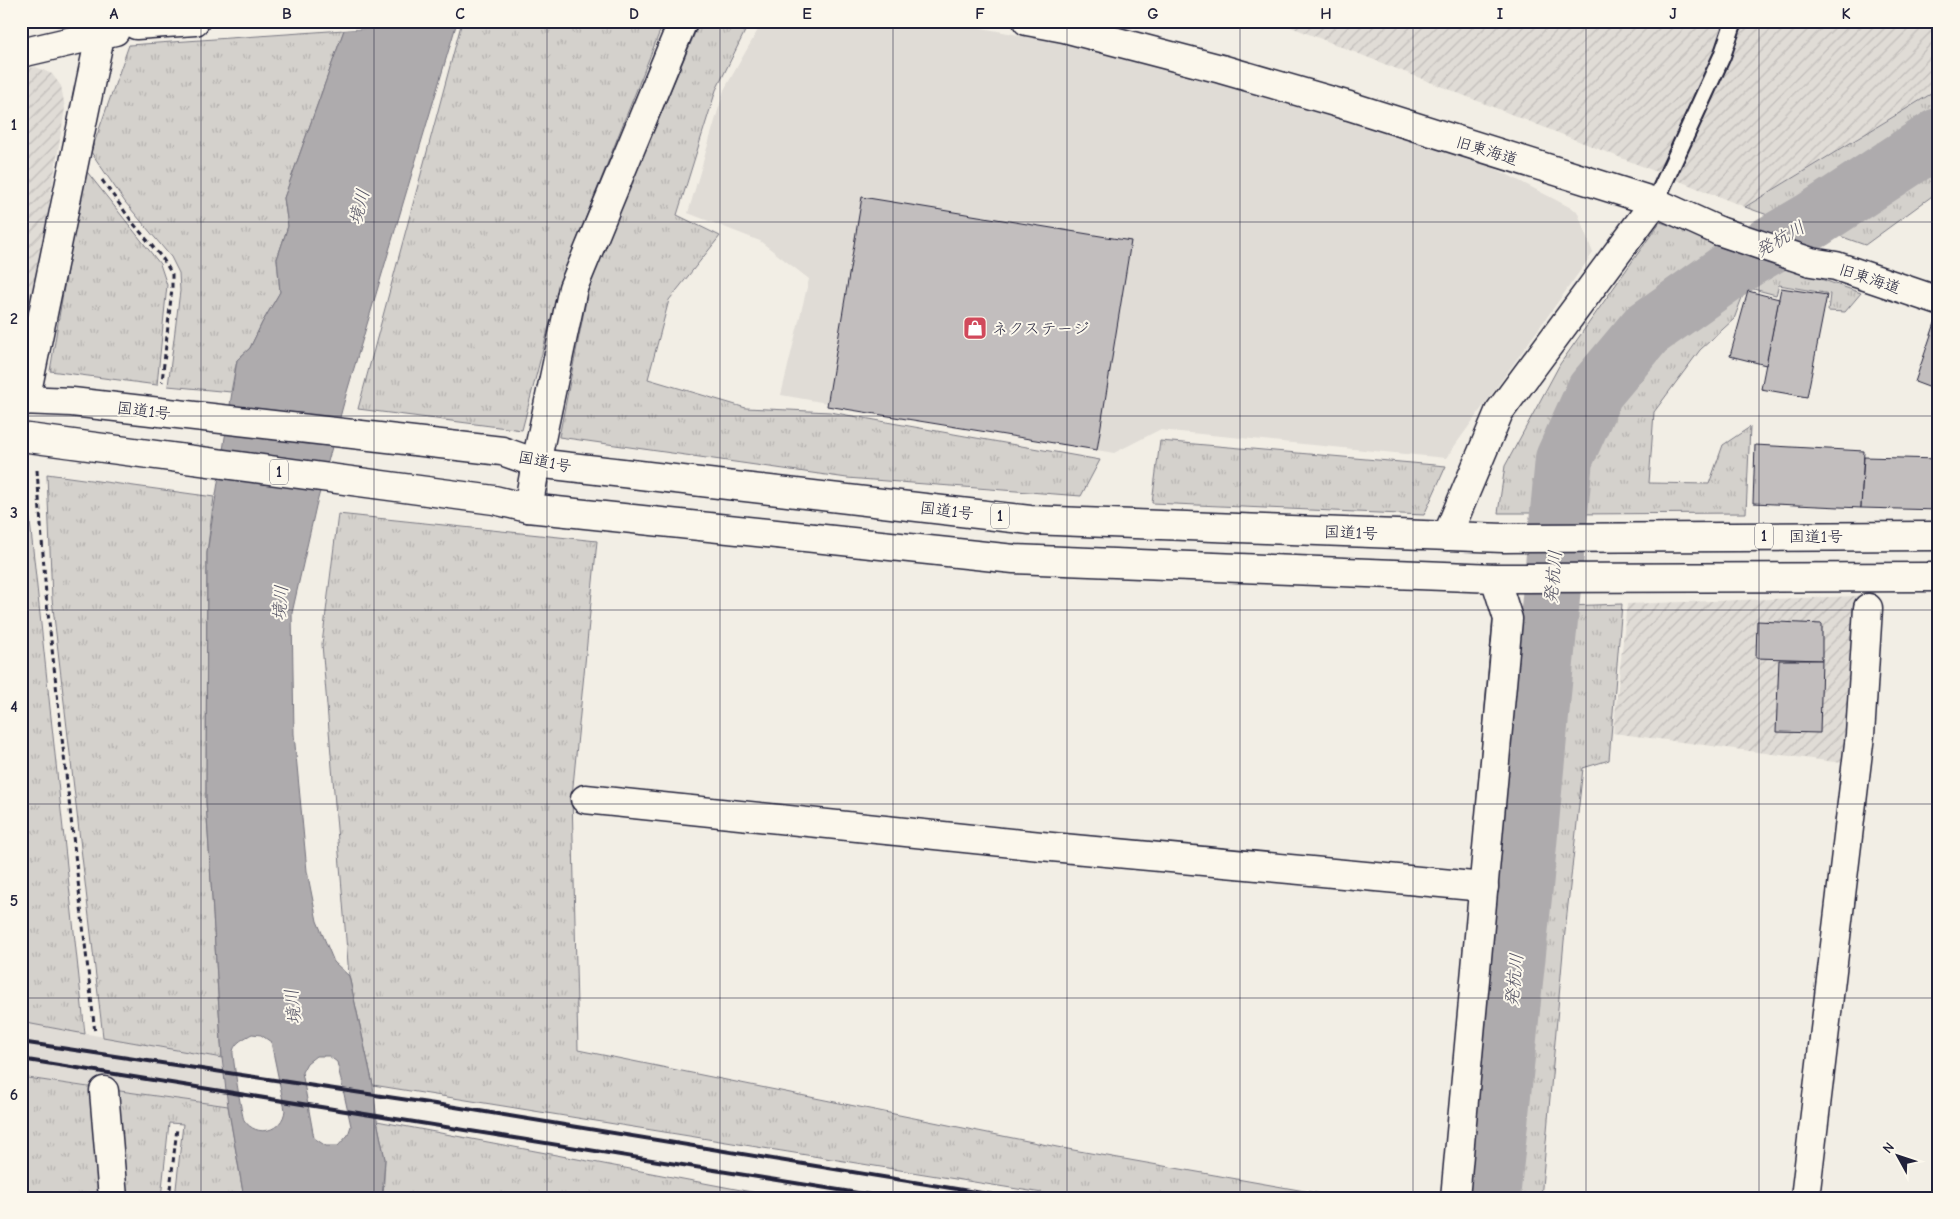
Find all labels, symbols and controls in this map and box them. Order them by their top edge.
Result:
text: A [110,5,119,23]
text: B [282,5,292,23]
text: C [455,5,465,23]
text: D [629,5,639,23]
text: E [802,5,812,23]
text: F [975,5,985,23]
text: G [1147,5,1159,23]
text: H [1320,5,1332,23]
text: I [1497,5,1503,23]
text: J [1669,5,1677,23]
text: K [1841,5,1851,23]
text: 1 [11,116,17,134]
street label: 旧東海道 [1453,133,1520,169]
water label: 境川 [345,187,374,227]
water label: 発杭川 [1752,217,1809,262]
street label: 旧東海道 [1836,261,1903,297]
text: 2 [10,310,18,328]
shop icon: ネクステージ [962,315,988,341]
place label: ネクステージ [992,320,1089,338]
street label: 国道1号 [116,399,172,423]
street label: 国道1号 [516,448,573,476]
road number: 1 [270,460,288,484]
street label: 国道1号 [919,499,975,523]
text: 3 [10,504,18,522]
road number: 1 [991,504,1009,528]
street label: 国道1号 [1323,523,1378,543]
road number: 1 [1755,524,1773,548]
street label: 国道1号 [1789,528,1843,546]
water label: 発杭川 [1541,549,1566,605]
water label: 境川 [268,584,293,622]
text: 4 [10,698,18,716]
text: 5 [10,892,18,910]
water label: 発杭川 [1501,952,1528,1008]
water label: 境川 [281,988,306,1026]
text: 6 [10,1086,18,1104]
north arrow [1872,1132,1922,1182]
text: N [1879,1139,1898,1157]

